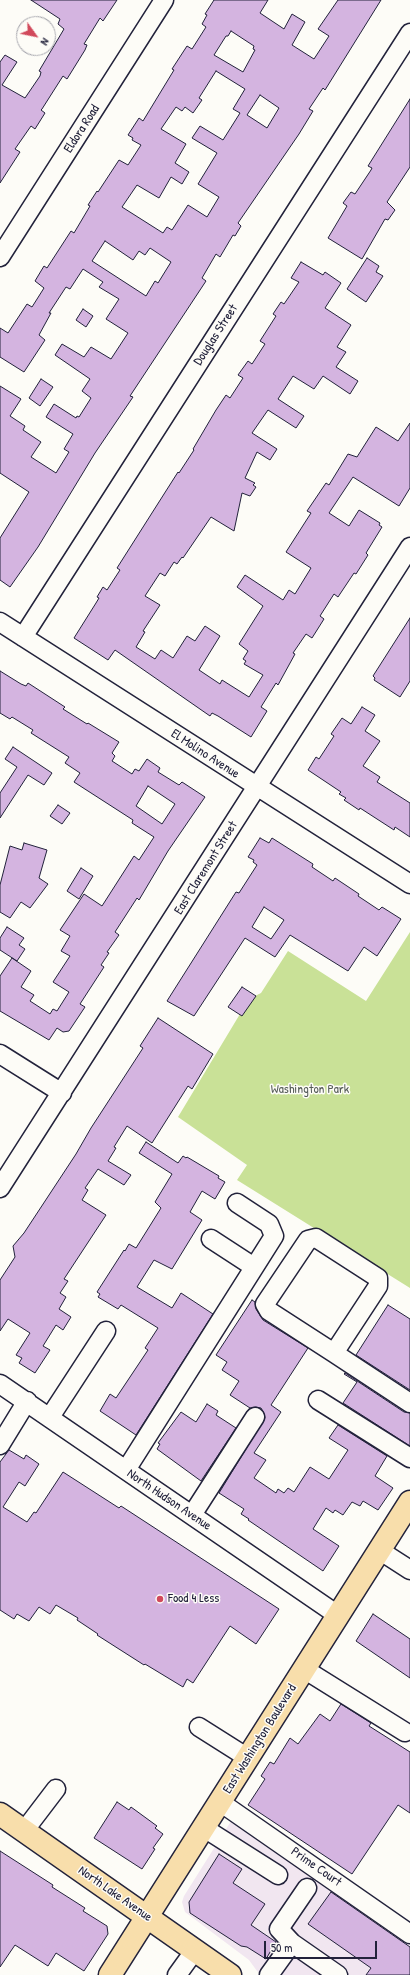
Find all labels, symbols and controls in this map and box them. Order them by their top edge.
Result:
north arrow [16,16,56,56]
text: N [38,36,53,48]
street label: Eldora Road [61,102,103,156]
street label: Douglas Street [191,302,241,368]
street label: El Molino Avenue [168,726,242,782]
street label: East Claremont Street [171,819,241,917]
park label: Washington Park [271,1082,349,1098]
street label: North Hudson Avenue [124,1466,214,1534]
place label: Food 4 Less [168,1591,219,1607]
marker: Food 4 Less [155,1594,165,1604]
street label: East Washington Boulevard [220,1681,300,1797]
street label: Prime Court [288,1844,344,1890]
street label: North Lake Avenue [75,1863,155,1925]
scale bar [266,1933,379,1959]
text: 50 m [271,1939,292,1956]

